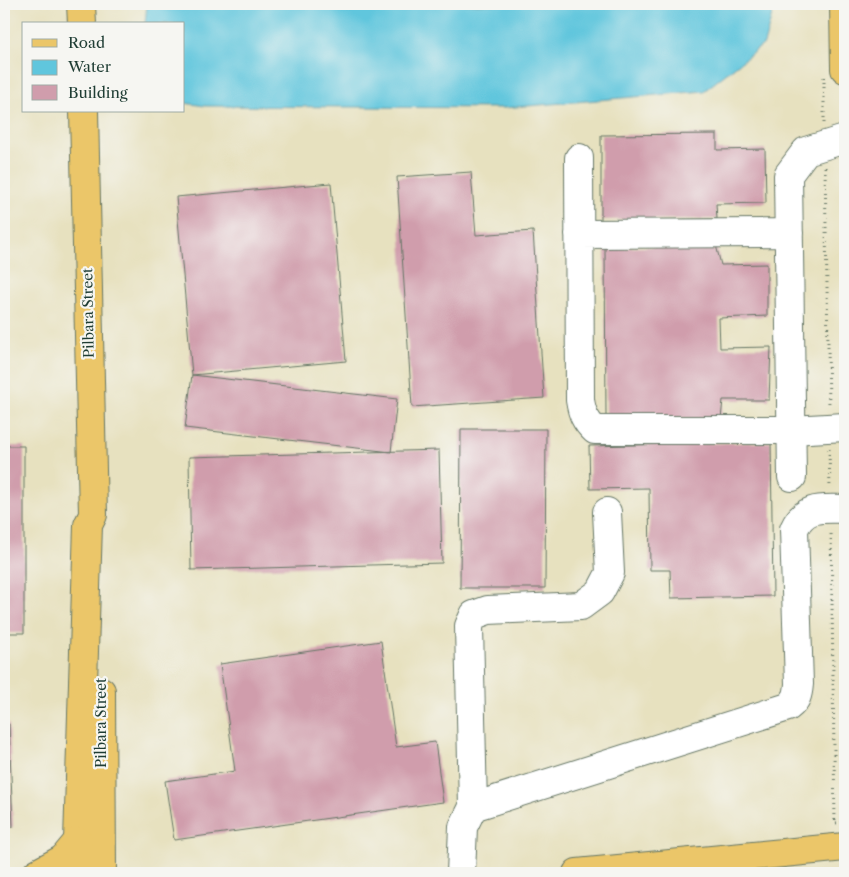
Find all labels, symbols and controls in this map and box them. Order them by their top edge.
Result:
legend [22,22,185,112]
text: Road [68,33,105,52]
text: Water [67,57,112,76]
text: Building [68,83,128,102]
street label: Pilbara Street [78,268,98,358]
street label: Pilbara Street [92,678,110,768]

